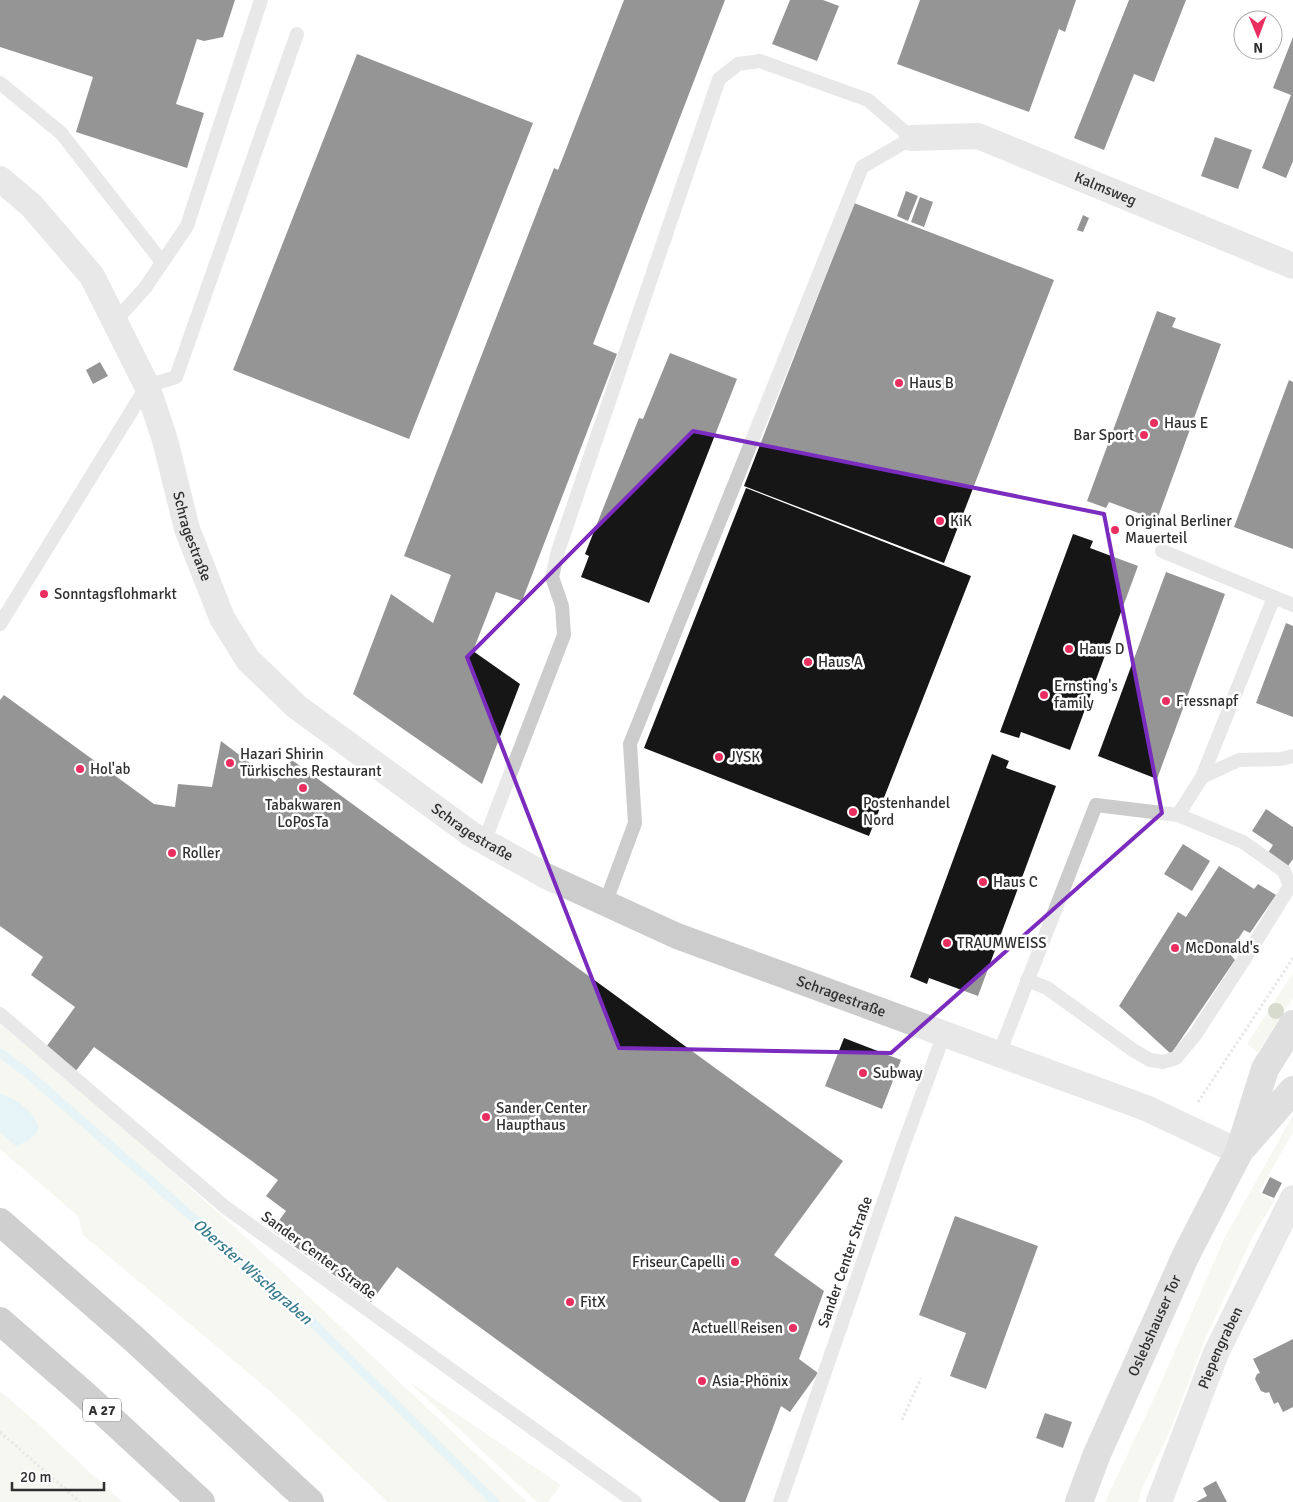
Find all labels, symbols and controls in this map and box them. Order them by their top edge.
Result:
north arrow [1233,10,1283,60]
text: N [1253,39,1263,56]
street label: Kalmsweg [1072,168,1139,209]
place label: Haus B [909,374,954,392]
marker: Haus B [893,377,905,389]
place label: Haus E [1164,414,1208,432]
marker: Haus E [1148,417,1160,429]
place label: Bar Sport [1073,426,1134,444]
marker: Bar Sport [1138,429,1150,441]
street label: Schragestraße [169,489,216,584]
place label: KiK [950,512,972,530]
place label: Original Berliner Mauerteil [1125,512,1232,547]
marker: KiK [934,515,946,527]
marker: Original Berliner Mauerteil [1109,524,1121,536]
place label: Sonntagsflohmarkt [54,585,177,603]
marker: Sonntagsflohmarkt [38,588,50,600]
place label: Haus D [1079,640,1125,658]
marker: Haus D [1063,643,1075,655]
place label: Haus A [818,653,863,671]
marker: Haus A [802,656,814,668]
place label: Ernsting's family [1054,677,1118,712]
marker: Ernsting's family [1038,689,1050,701]
place label: Fressnapf [1176,692,1239,710]
marker: Fressnapf [1160,695,1172,707]
place label: Hazari Shirin Türkisches Restaurant [240,745,382,780]
place label: JYSK [729,748,760,766]
marker: JYSK [713,751,725,763]
marker: Hazari Shirin Türkisches Restaurant [224,757,236,769]
place label: Hol'ab [90,760,131,778]
marker: Hol'ab [74,763,86,775]
marker: Tabakwaren LoPosTa [297,782,309,794]
place label: Postenhandel Nord [863,794,950,829]
place label: Tabakwaren LoPosTa [265,796,341,831]
street label: Schragestraße [428,799,516,865]
marker: Postenhandel Nord [847,806,859,818]
place label: Roller [182,844,221,862]
marker: Roller [166,847,178,859]
place label: Haus C [993,873,1038,891]
marker: Haus C [977,876,989,888]
place label: TRAUMWEISS [957,934,1047,952]
marker: TRAUMWEISS [941,937,953,949]
place label: McDonald's [1185,939,1260,957]
marker: McDonald's [1169,942,1181,954]
street label: Schragestraße [794,972,888,1021]
place label: Subway [873,1064,923,1082]
marker: Subway [857,1067,869,1079]
place label: Sander Center Haupthaus [496,1099,588,1134]
marker: Sander Center Haupthaus [480,1111,492,1123]
street label: Sander Center Straße [814,1194,876,1330]
street label: Sander Center Straße [258,1207,380,1303]
water label: Oberster Wischgraben [189,1215,317,1330]
place label: Friseur Capelli [632,1253,725,1271]
marker: Friseur Capelli [729,1256,741,1268]
street label: Oslebshauser Tor [1124,1272,1185,1379]
place label: FitX [580,1293,606,1311]
marker: FitX [564,1296,576,1308]
street label: Piepengraben [1194,1304,1247,1391]
place label: Actuell Reisen [691,1319,783,1337]
marker: Actuell Reisen [787,1322,799,1334]
place label: Asia-Phönix [712,1372,788,1390]
marker: Asia-Phönix [696,1375,708,1387]
road number: A 27 [83,1398,121,1422]
scale bar [12,1460,105,1492]
text: 20 m [20,1468,51,1486]

